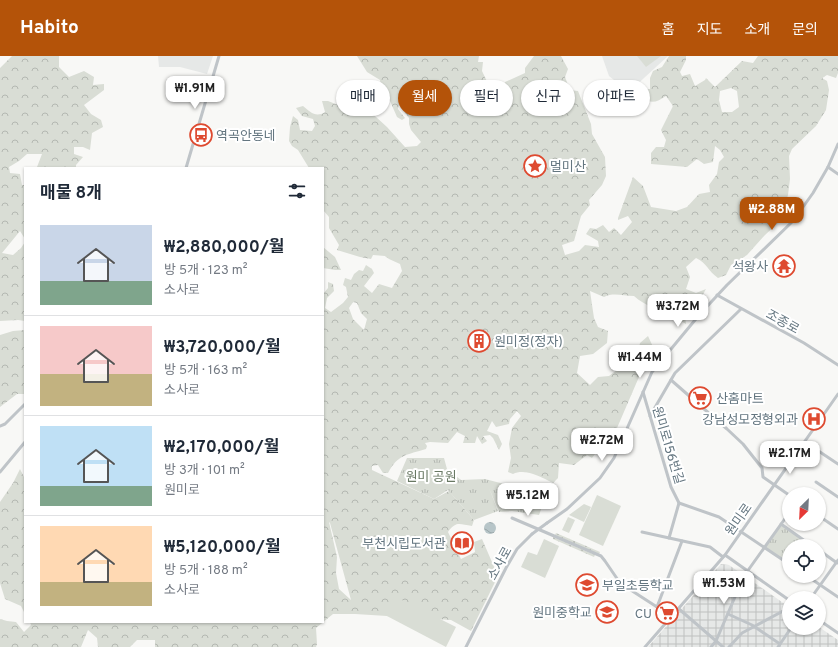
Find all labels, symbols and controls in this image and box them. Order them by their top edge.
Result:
text: Habito [20,16,79,40]
text: 홈 [662,22,675,39]
text: 지도 [697,22,722,39]
text: 소개 [744,22,770,39]
text: 문의 [792,22,818,39]
pin: ₩1.91M [162,76,228,110]
chip: 매매 [336,80,390,116]
chip: 월세 [398,80,452,116]
chip: 필터 [460,80,513,116]
chip: 신규 [521,80,575,116]
chip: 아파트 [583,80,650,116]
text: ₩1.91M [175,81,215,97]
bus stop icon: 역곡안동네 [188,122,214,148]
place label: 역곡안동네 [216,129,276,145]
place icon: 멀미산 [522,153,548,179]
place label: 멀미산 [550,160,586,176]
icon: filters [286,180,308,202]
text: 매물 8개 [40,183,102,205]
pin: ₩2.88M [739,197,805,231]
text: ₩2.88M [749,202,795,218]
text: ₩2,880,000/월 [164,237,285,259]
icon: home [72,241,120,289]
temple icon: 석왕사 [771,253,797,279]
place label: 석왕사 [732,260,768,276]
text: 방 5개 · 123 m² [164,263,248,279]
text: 소사로 [164,283,200,299]
pin: ₩3.72M [645,294,711,328]
text: ₩3.72M [656,299,700,315]
street label: 조종로 [762,307,802,338]
building icon: 원미정(정자) [466,328,492,354]
place label: 원미정(정자) [494,335,563,351]
text: ₩3,720,000/월 [164,337,281,359]
icon: home [72,342,120,390]
pin: ₩1.44M [607,345,673,379]
text: ₩1.44M [618,350,662,366]
text: 방 5개 · 163 m² [164,363,247,379]
text: 소사로 [164,383,200,399]
supermarket icon: 산홈마트 [687,385,713,411]
place label: 산홈마트 [716,392,764,408]
street label: 원미로156번길 [648,405,687,486]
hospital icon: 강남성모정형외과 [801,406,827,432]
place label: 강남성모정형외과 [702,413,798,429]
pin: ₩2.72M [569,428,635,462]
text: ₩2.72M [580,433,624,449]
text: ₩2,170,000/월 [164,437,279,459]
pin: ₩2.17M [757,441,823,475]
icon: home [72,442,120,490]
text: ₩2.17M [769,446,811,462]
text: 방 3개 · 101 m² [164,463,245,479]
park label: 원미 공원 [406,470,456,486]
text: 원미로 [164,483,200,499]
pin: ₩5.12M [495,483,561,517]
north arrow [782,487,826,531]
map controls [782,487,826,635]
text: ₩5.12M [506,488,550,504]
street label: 원미로 [723,501,757,539]
library icon: 부천시립도서관 [449,530,475,556]
place label: 부천시립도서관 [362,536,446,553]
text: ₩5,120,000/월 [164,537,281,559]
button: locate [782,539,826,583]
icon: home [72,542,120,590]
street label: 소사로 [485,544,516,584]
text: 방 5개 · 188 m² [164,563,248,579]
pin: ₩1.53M [691,571,757,605]
school or university icon: 부일초등학교 [574,572,600,598]
text: ₩1.53M [702,576,746,592]
place label: 부일초등학교 [602,578,674,595]
text: 소사로 [164,583,200,599]
button: layers [782,591,826,635]
school or university icon: 원미중학교 [594,599,620,625]
supermarket icon: CU [654,600,680,626]
place label: 원미중학교 [532,605,592,622]
place label: CU [635,607,652,623]

